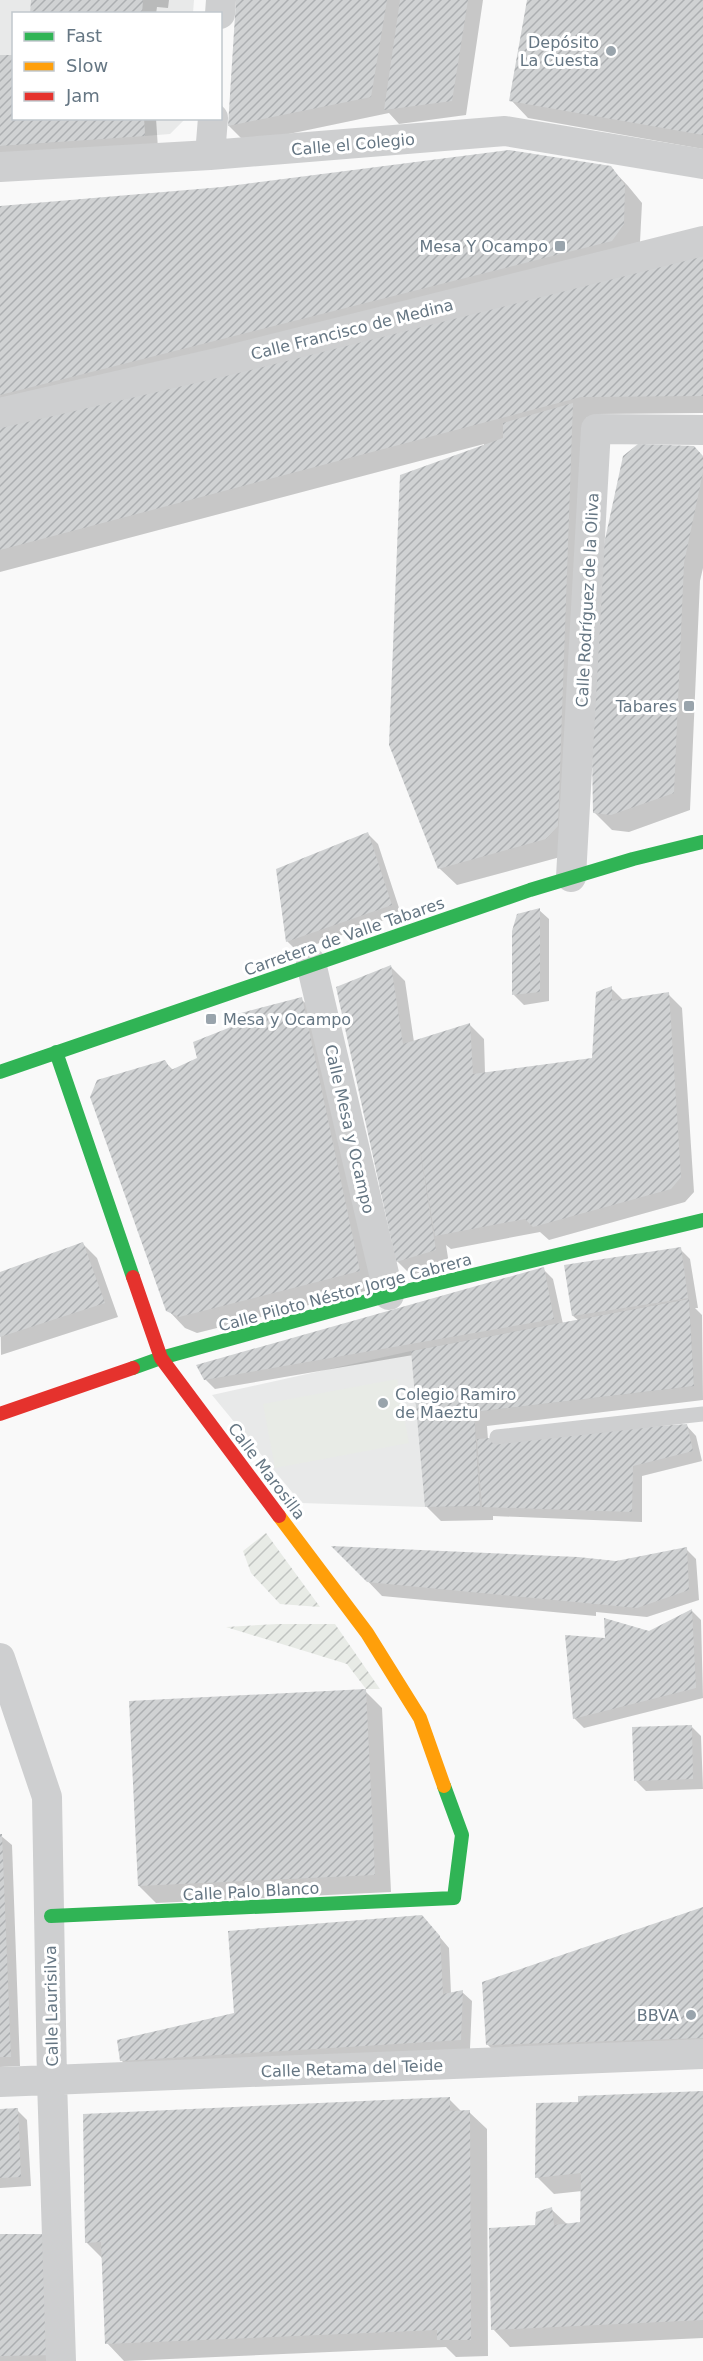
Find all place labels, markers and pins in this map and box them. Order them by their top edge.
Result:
place label: Depósito La Cuesta [520,33,599,70]
marker: Depósito La Cuesta [604,44,618,58]
place label: Mesa Y Ocampo [420,237,548,256]
marker: Mesa Y Ocampo [553,239,567,253]
place label: Tabares [615,697,677,716]
marker: Tabares [682,699,696,713]
place label: Mesa y Ocampo [223,1010,351,1029]
marker: Mesa y Ocampo [204,1012,218,1026]
place label: Colegio Ramiro de Maeztu [395,1385,516,1422]
marker: Colegio Ramiro de Maeztu [376,1396,390,1410]
place label: BBVA [637,2006,679,2025]
marker: BBVA [684,2008,698,2022]

